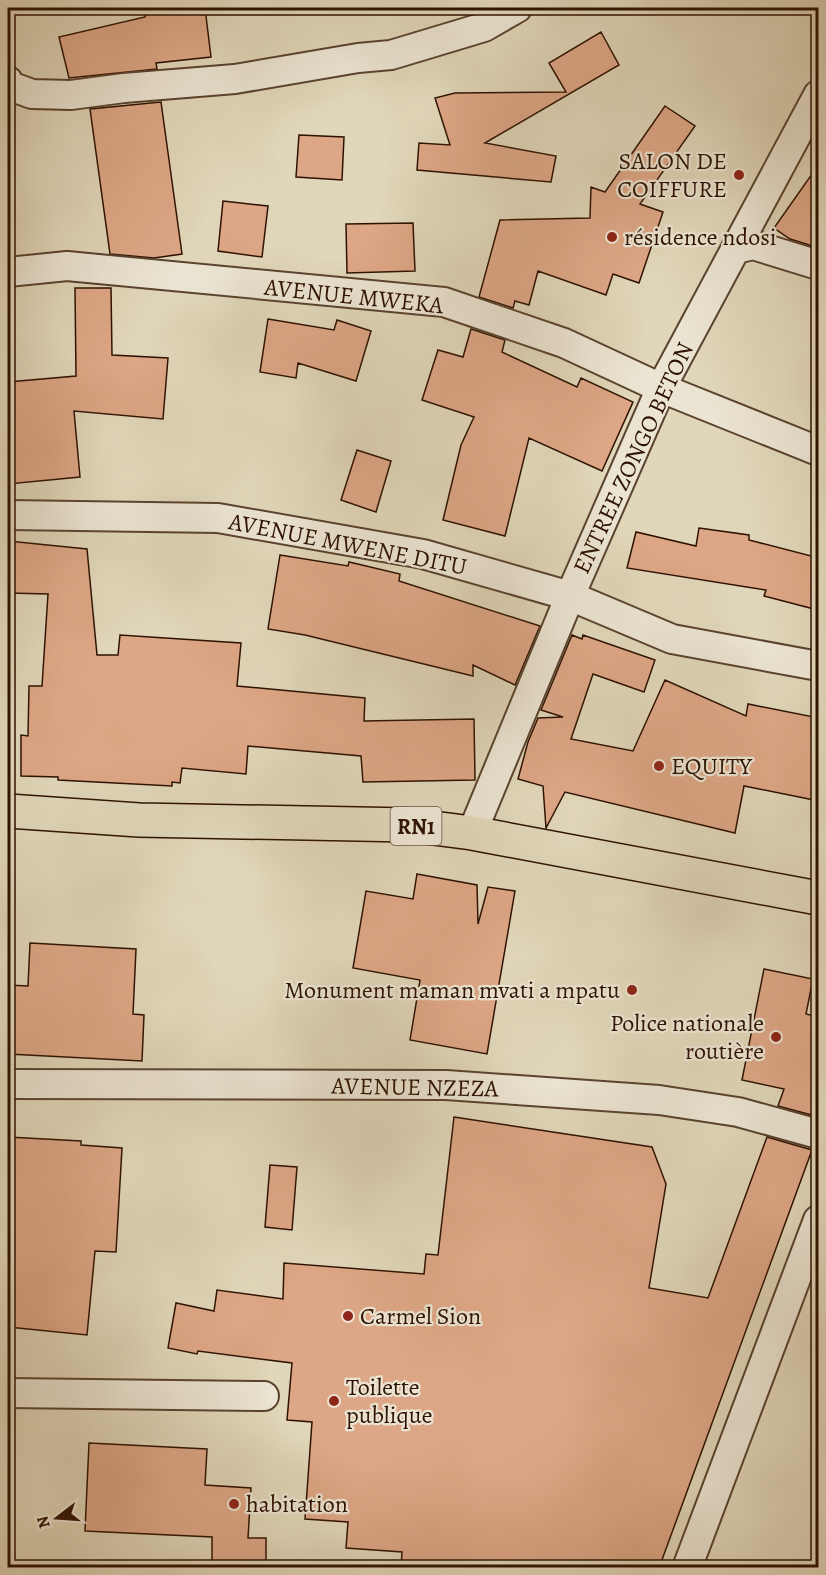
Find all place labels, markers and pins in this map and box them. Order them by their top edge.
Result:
place label: SALON DE COIFFURE [617,145,727,205]
marker: SALON DE COIFFURE [732,168,746,182]
place label: résidence ndosi [624,221,777,253]
marker: résidence ndosi [605,230,619,244]
place label: EQUITY [671,750,753,782]
marker: EQUITY [652,759,666,773]
place label: Monument maman mvati a mpatu [284,974,620,1006]
marker: Monument maman mvati a mpatu [625,983,639,997]
place label: Police nationale routière [610,1007,764,1067]
marker: Police nationale routière [769,1030,783,1044]
place label: Carmel Sion [360,1300,481,1332]
marker: Carmel Sion [341,1309,355,1323]
place label: Toilette publique [346,1371,433,1431]
marker: Toilette publique [327,1394,341,1408]
place label: habitation [246,1488,348,1520]
marker: habitation [227,1497,241,1511]

